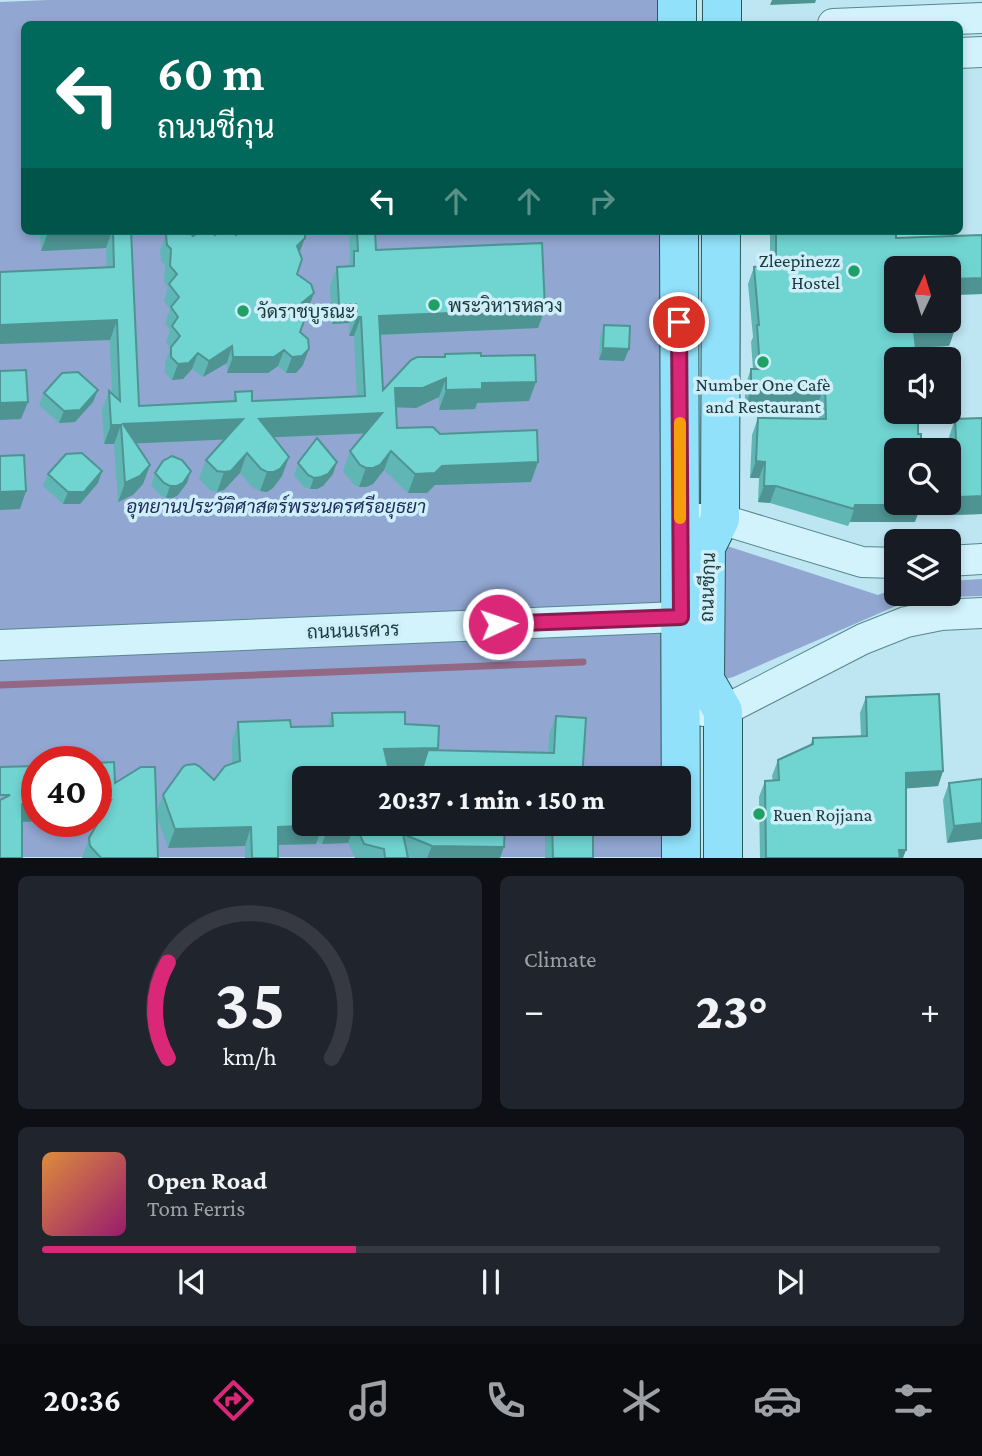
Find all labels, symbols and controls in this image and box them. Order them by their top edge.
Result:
text: 60 m [157,46,264,101]
icon: left [42,49,133,140]
text: ถนนชีกุน [157,109,275,145]
icon: left [364,182,402,220]
icon: ahead [437,182,475,220]
icon: ahead [510,182,548,220]
icon: right [583,182,621,220]
place label: Zleepinezz Hostel [759,250,840,293]
north arrow [884,256,961,332]
map controls [884,256,961,606]
marker: Zleepinezz Hostel [846,263,862,279]
pin [649,292,709,352]
place label: พระวิหารหลวง [448,295,563,316]
marker: พระวิหารหลวง [426,297,442,313]
place label: วัดราชบูรณะ [257,301,355,325]
marker: วัดราชบูรณะ [235,303,251,319]
icon: arrive [660,303,698,341]
button: sound [884,347,961,424]
marker: Number One Cafè and Restaurant [755,354,771,370]
place label: Number One Cafè and Restaurant [696,374,830,417]
button: search [884,438,961,515]
park label: อุทยานประวัติศาสตร์พระนครศรีอยุธยา [126,494,426,519]
button: layers [884,529,961,606]
street label: ถนนชีกุน [694,552,721,622]
position arrow [461,587,535,661]
street label: ถนนนเรศวร [306,618,400,643]
speed limit sign: 40 [21,746,112,837]
text: 20:37 · 1 min · 150 m [378,786,605,815]
place label: Ruen Rojjana [773,804,873,826]
marker: Ruen Rojjana [751,806,767,822]
text: Climate [524,946,596,972]
text: 35 [214,964,286,1045]
text: 23° [696,981,768,1039]
text: − [524,989,544,1031]
text: + [920,989,940,1031]
text: km/h [223,1043,277,1070]
text: Open Road [147,1166,267,1195]
text: Tom Ferris [147,1195,245,1221]
icon: previous [173,1263,211,1301]
icon: pause [472,1263,510,1301]
icon: next [771,1263,809,1301]
icon: directions [209,1376,258,1425]
icon: music [345,1376,394,1425]
icon: phone [481,1376,530,1425]
icon: climate [617,1376,666,1425]
icon: car [753,1376,802,1425]
icon: filters [889,1376,938,1425]
text: 20:36 [44,1382,121,1418]

